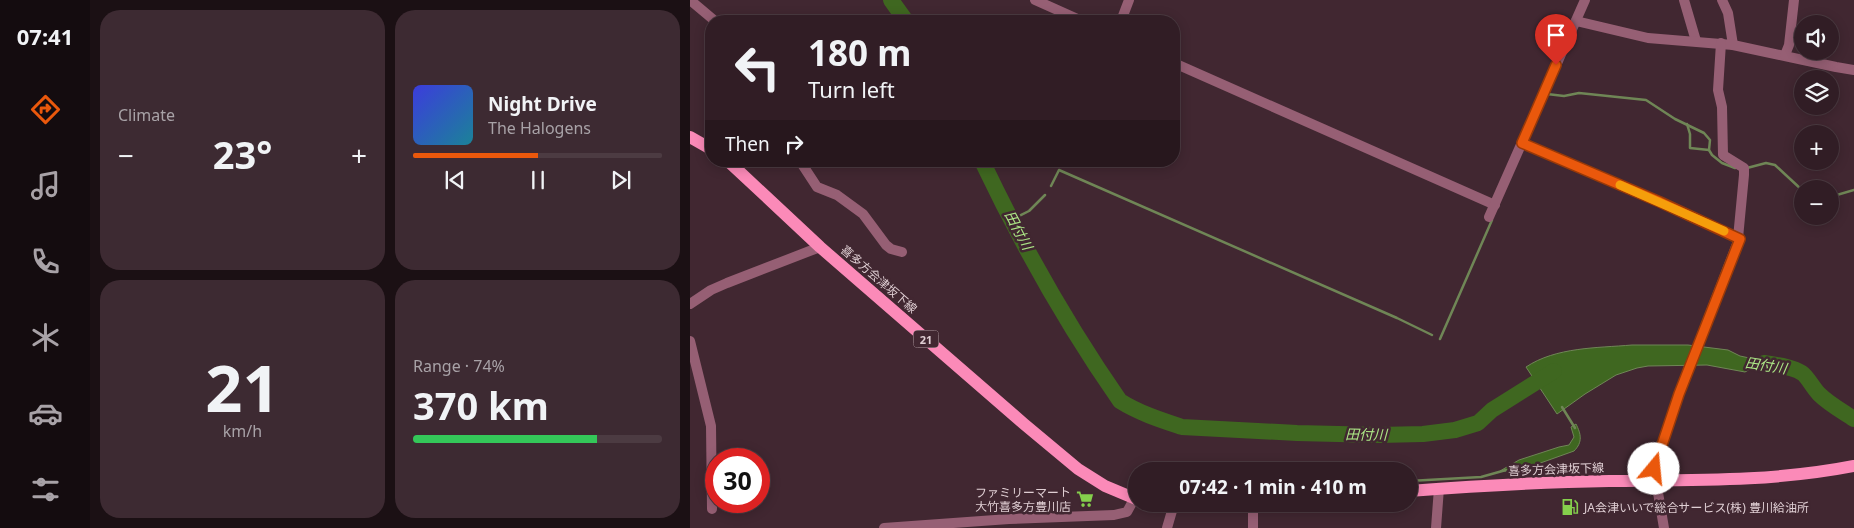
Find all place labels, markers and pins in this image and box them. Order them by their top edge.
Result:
pin [1535,14,1577,65]
place label: ファミリーマート 大竹喜多方豊川店 [975,484,1071,515]
supermarket icon: ファミリーマート 大竹喜多方豊川店 [1075,489,1095,509]
fuel station icon: JA会津いいで総合サービス(株) 豊川給油所 [1560,497,1580,517]
place label: JA会津いいで総合サービス(株) 豊川給油所 [1583,499,1809,516]

